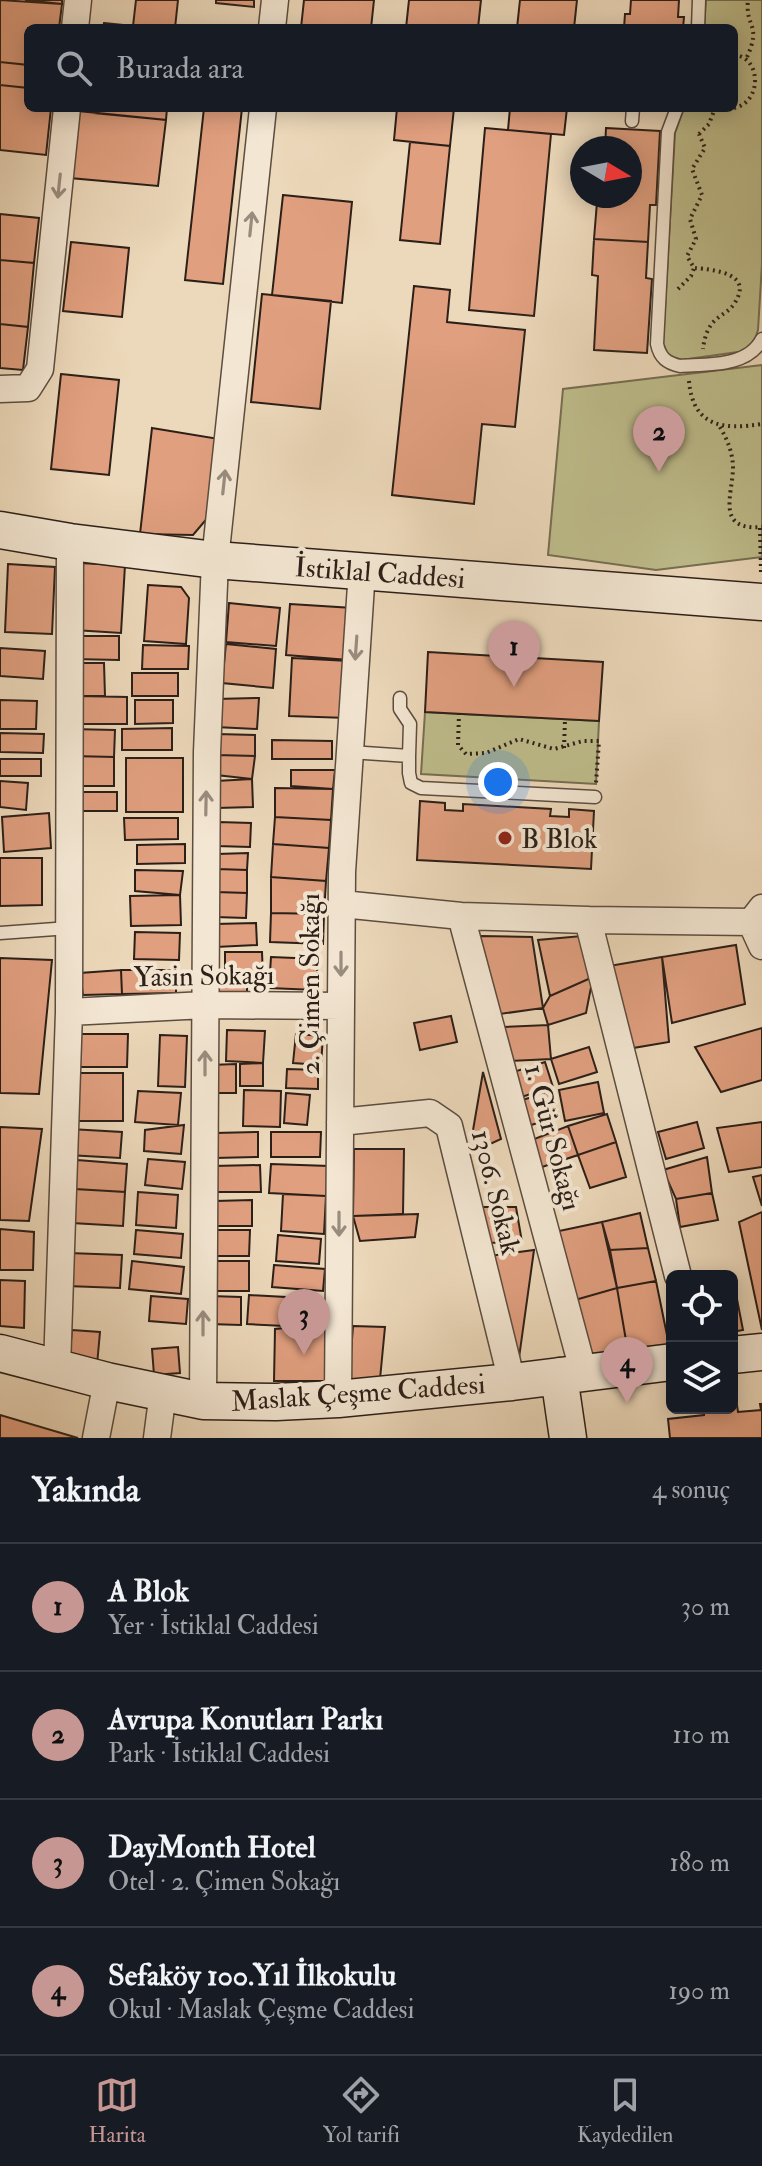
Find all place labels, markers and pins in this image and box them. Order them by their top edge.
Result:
pin: 2 [633,406,685,472]
pin: 1 [488,621,540,687]
place label: B Blok [521,822,598,857]
marker: B Blok [496,829,514,847]
pin: 3 [278,1289,330,1355]
pin: 4 [601,1337,653,1403]

